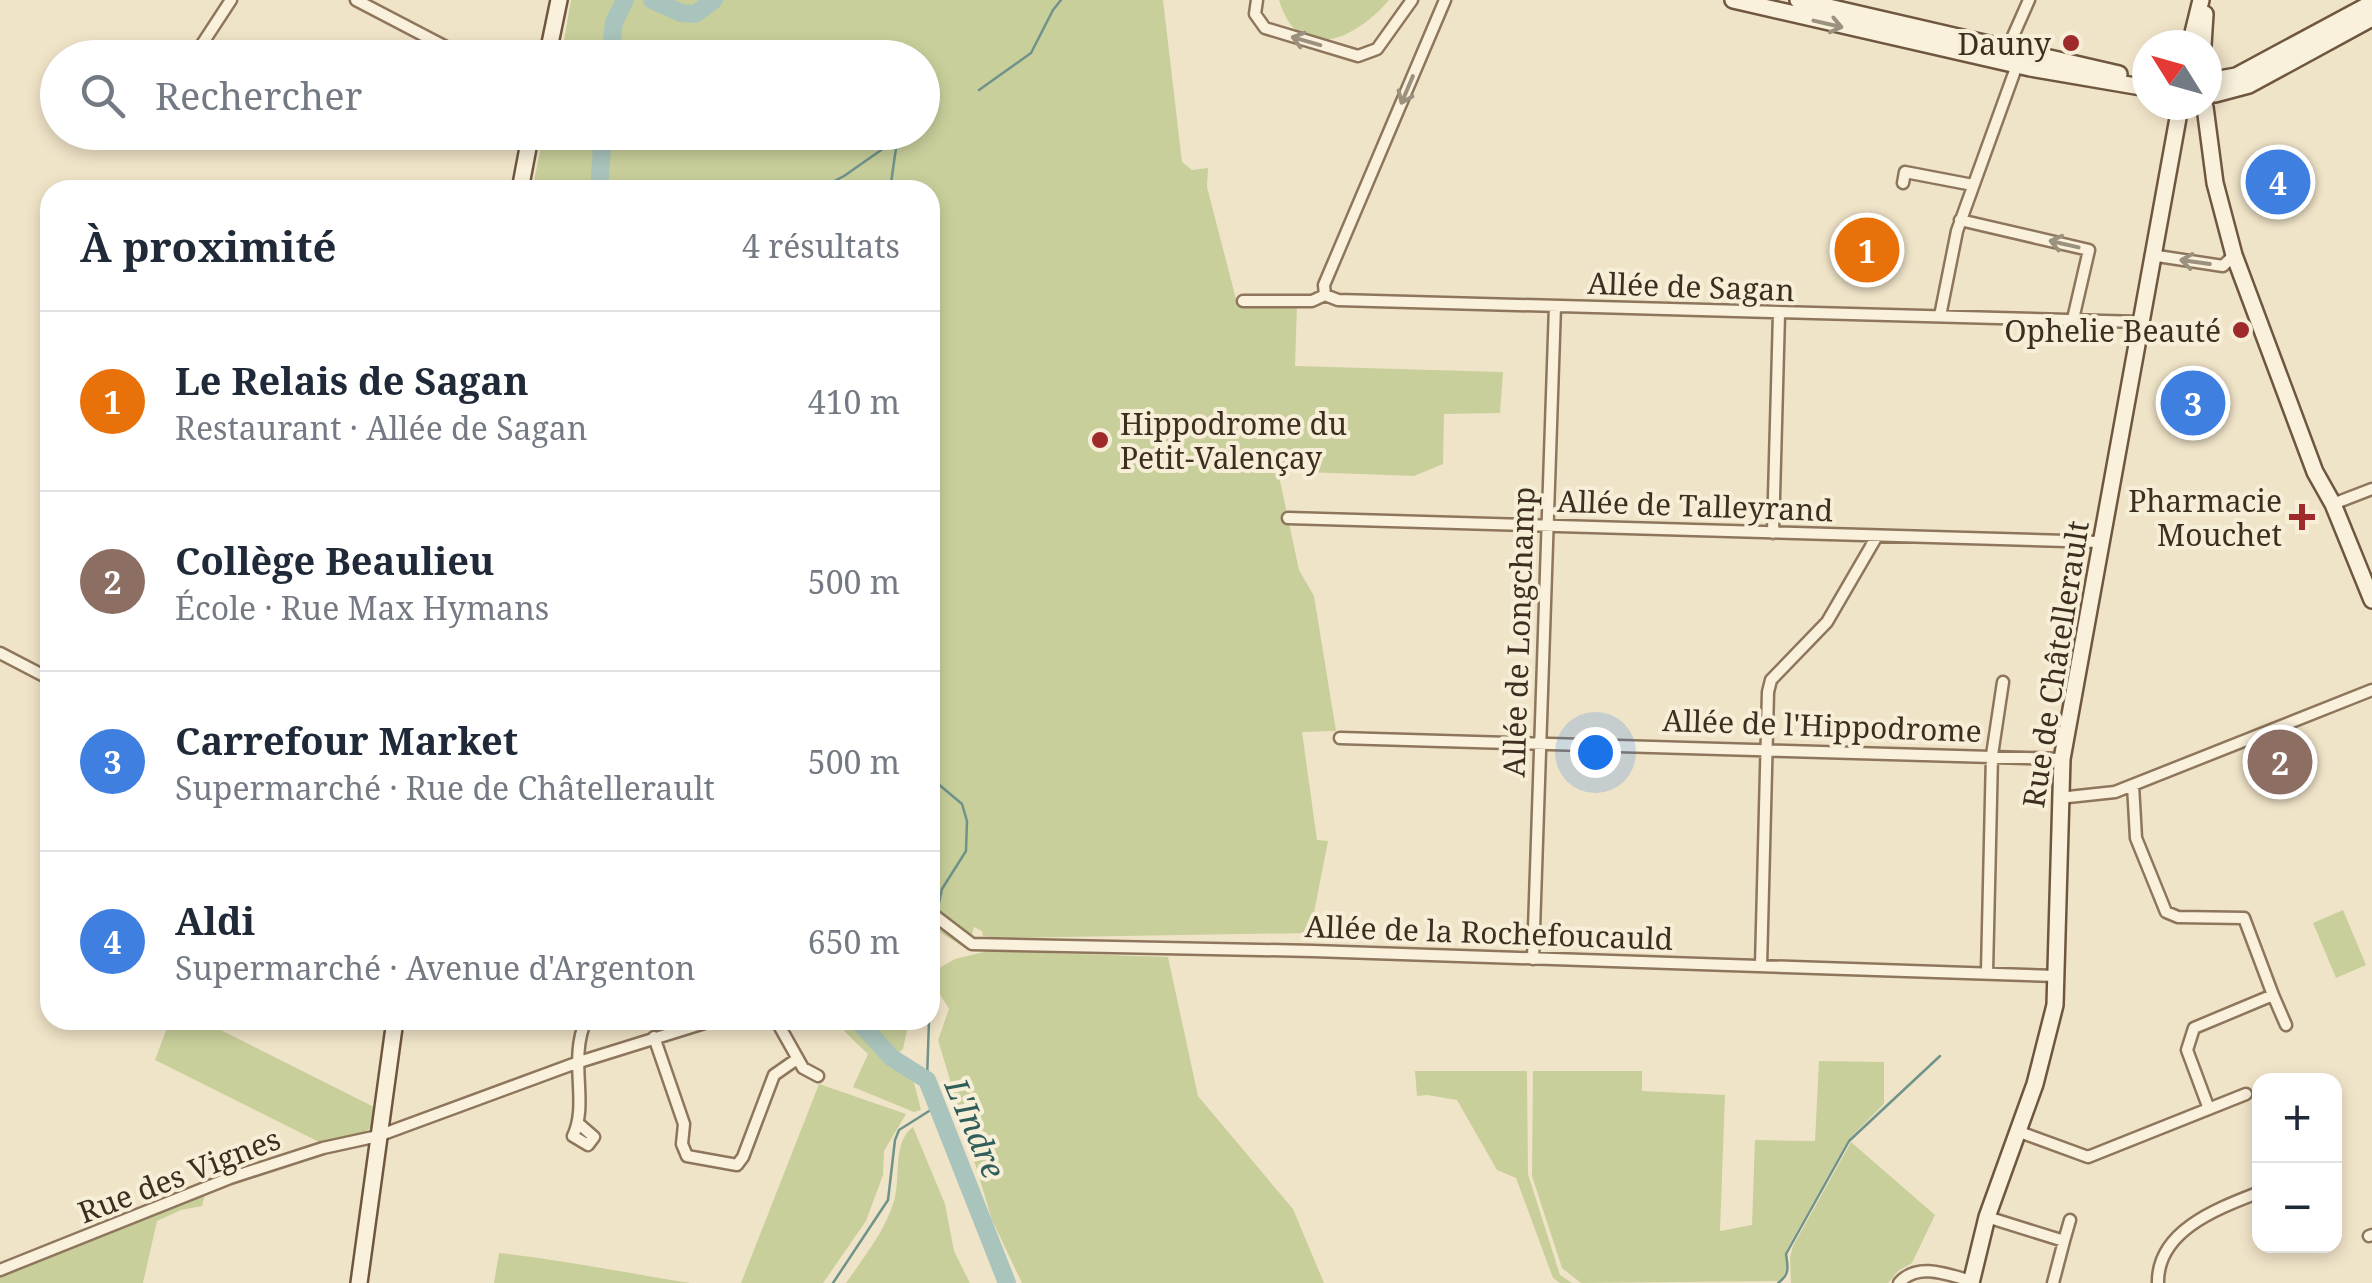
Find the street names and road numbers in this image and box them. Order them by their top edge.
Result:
street label: Allée de Sagan [1587,262,1795,310]
street label: Allée de Talleyrand [1556,480,1834,530]
street label: Allée de Longchamp [1492,486,1544,778]
street label: Rue de Châtellerault [2012,518,2098,810]
street label: Allée de l'Hippodrome [1662,699,1982,751]
street label: Allée de la Rochefoucauld [1304,905,1674,959]
street label: Rue des Vignes [72,1118,286,1232]

